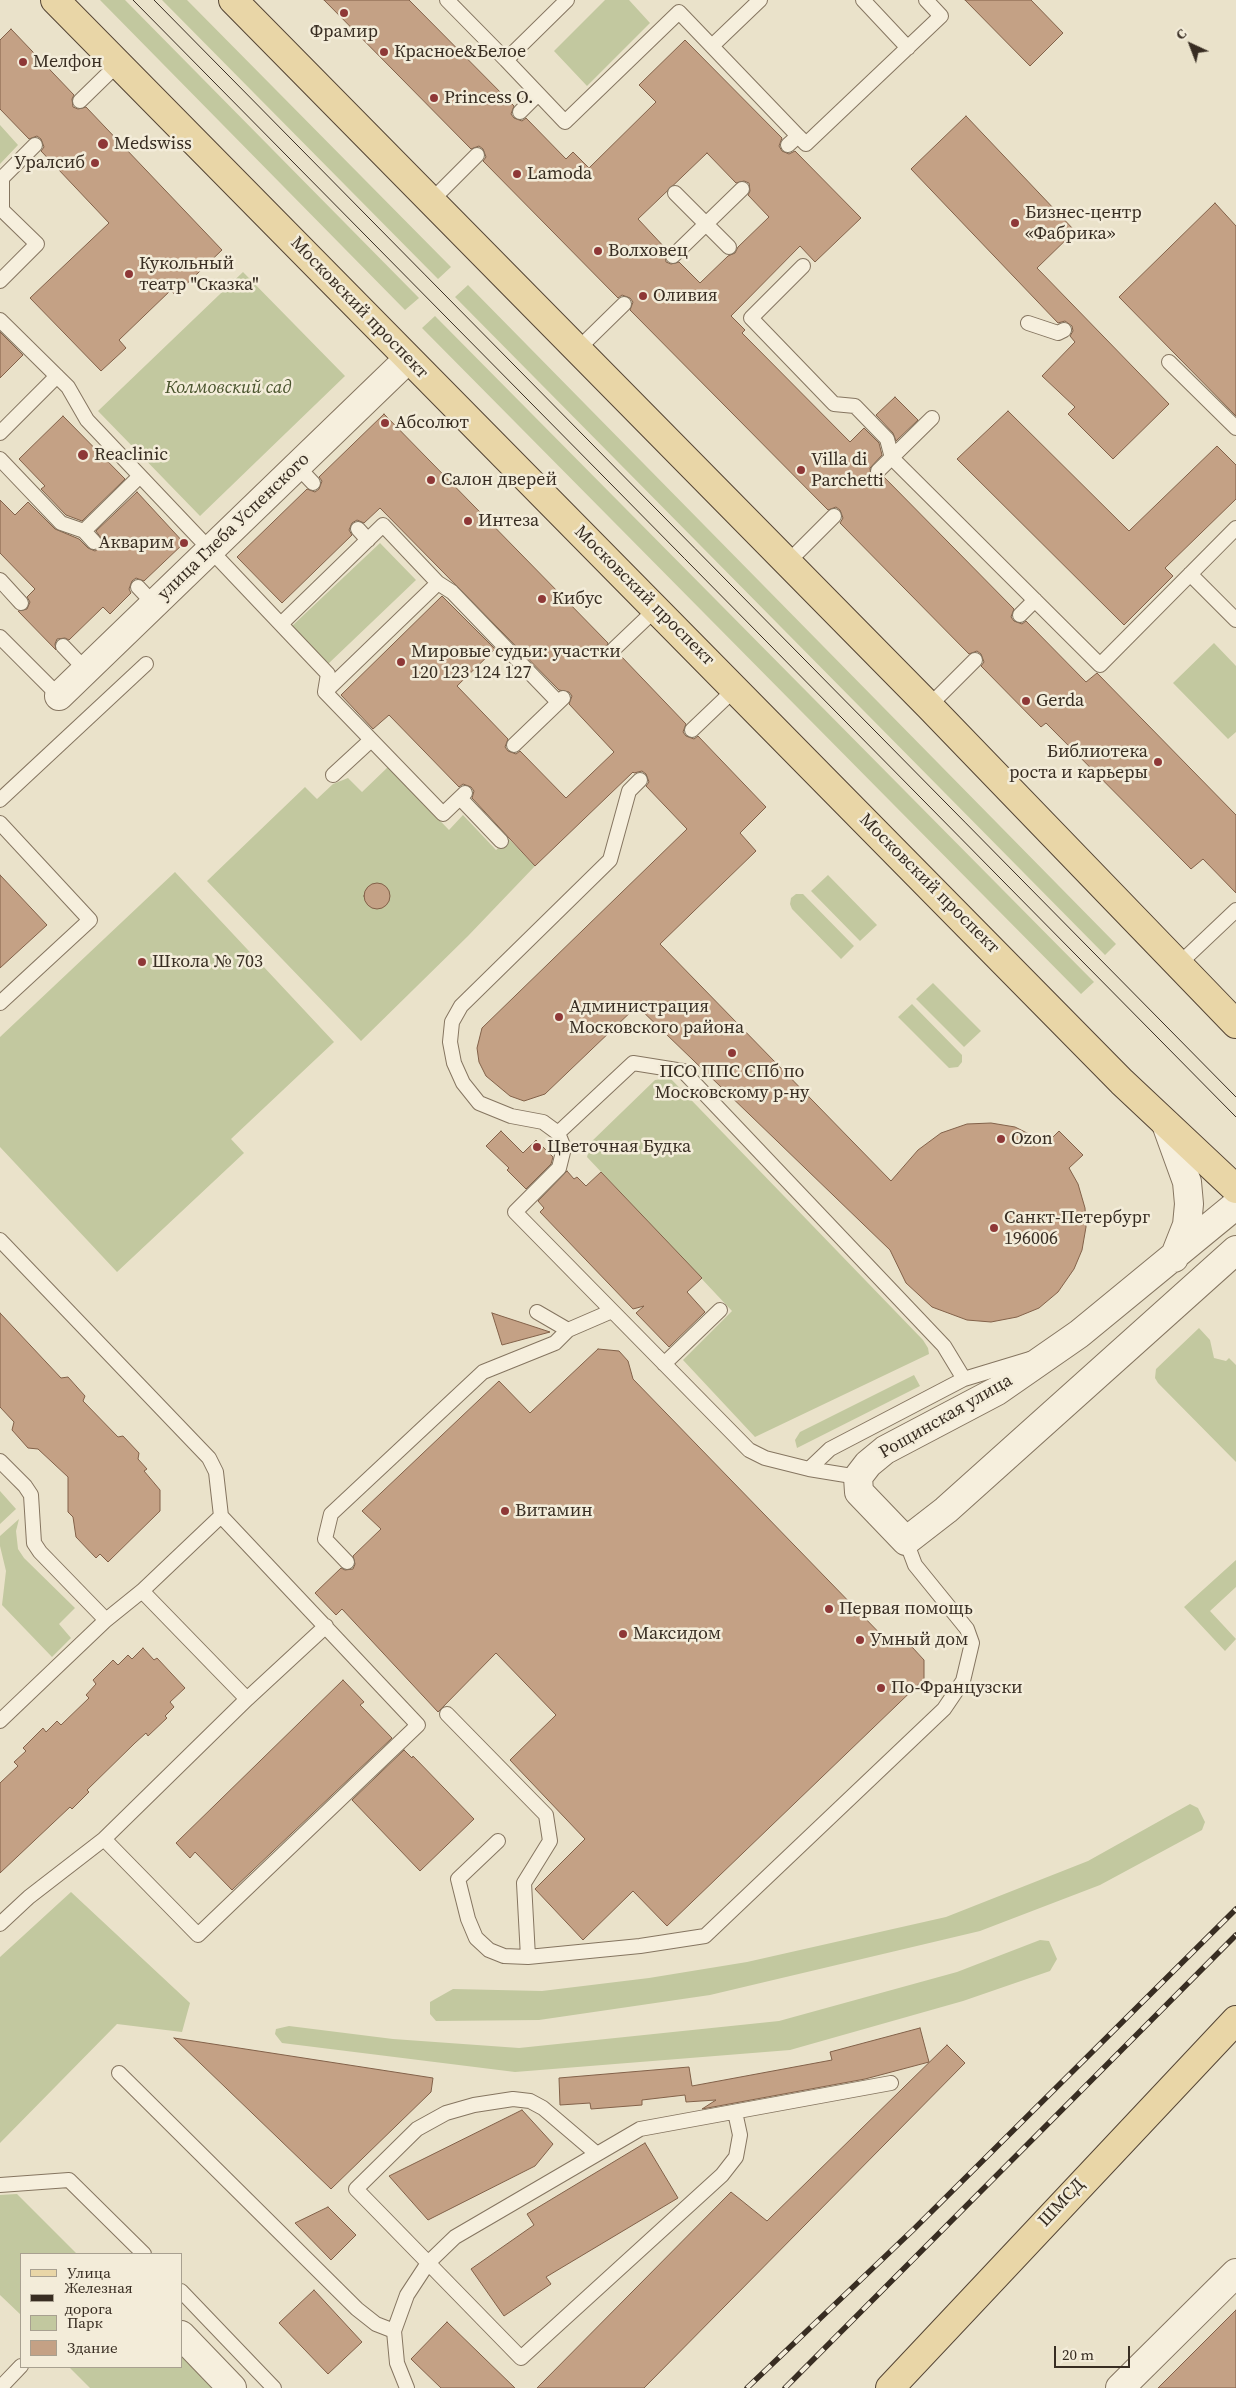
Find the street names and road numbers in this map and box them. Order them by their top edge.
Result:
street label: Московский проспект [285,232,433,384]
street label: улица Глеба Успенского [153,449,315,605]
street label: Московский проспект [569,521,719,671]
street label: Московский проспект [854,809,1004,959]
street label: Рощинская улица [875,1370,1017,1464]
street label: ШМСД [1034,2174,1090,2232]

